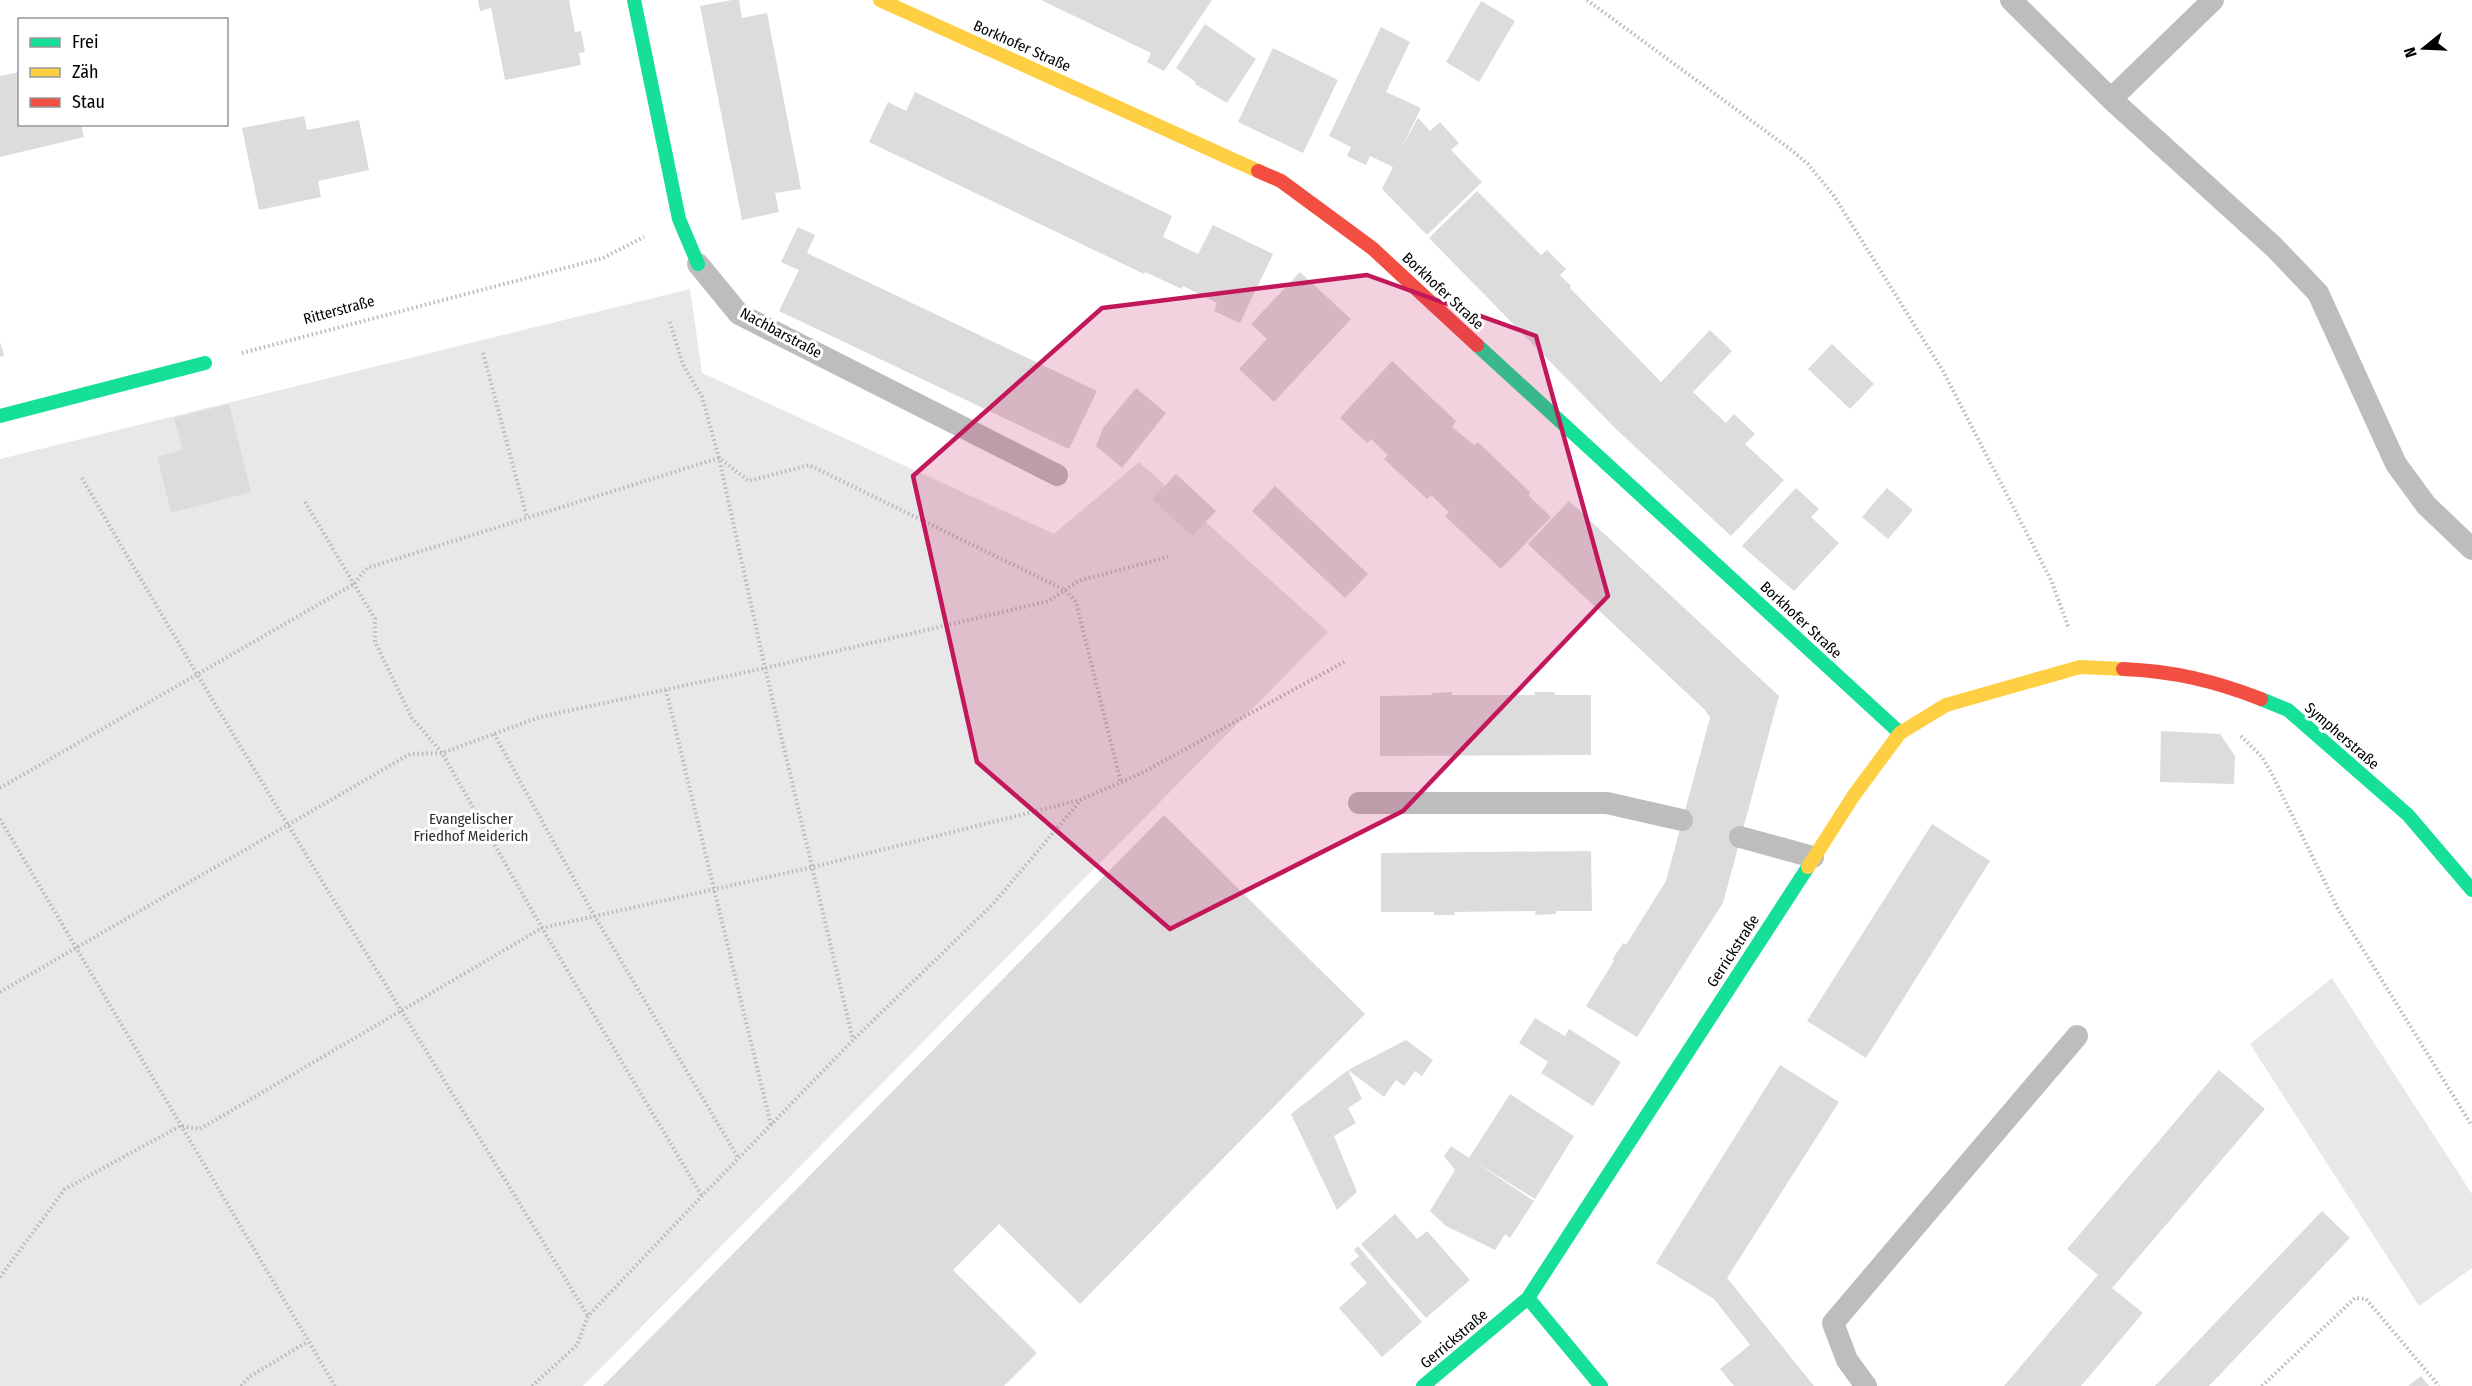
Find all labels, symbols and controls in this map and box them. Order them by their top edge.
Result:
street label: Borkhofer Straße [971,16,1073,76]
legend [18,18,228,126]
north arrow [2394,18,2454,78]
text: Frei [72,31,98,53]
text: N [2400,45,2421,60]
text: Zäh [72,61,99,83]
text: Stau [72,91,105,113]
street label: Borkhofer Straße [1399,249,1487,333]
street label: Ritterstraße [301,292,377,328]
street label: Nachbarstraße [737,304,825,362]
street label: Borkhofer Straße [1757,578,1845,662]
street label: Sympherstraße [2301,699,2383,773]
park label: Evangelischer Friedhof Meiderich [413,810,529,845]
street label: Gerrickstraße [1703,912,1763,990]
street label: Gerrickstraße [1417,1306,1491,1372]

